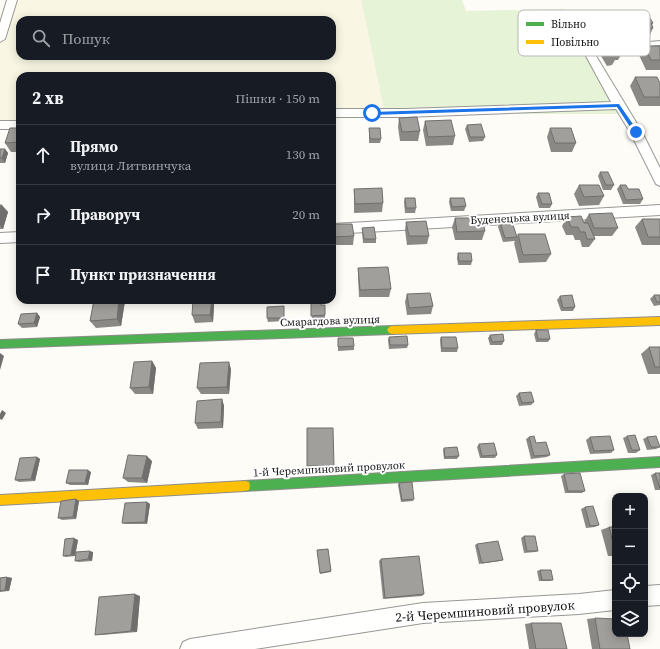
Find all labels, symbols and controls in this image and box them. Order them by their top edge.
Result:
legend [518,10,650,56]
search box [16,16,336,60]
text: Вільно [551,17,586,32]
icon: search [30,27,52,49]
text: Пошук [62,28,110,49]
text: Повільно [551,35,599,50]
text: 2 хв [32,86,64,110]
text: Пішки · 150 m [235,90,320,107]
route start [363,104,381,122]
route end [627,123,645,141]
text: Прямо [70,136,118,157]
icon: ahead [32,144,54,166]
text: 130 m [286,146,320,163]
text: вулиця Литвинчука [70,157,191,174]
icon: right [32,204,54,226]
text: Праворуч [70,204,140,225]
text: 20 m [292,206,320,223]
street label: Буденецька вулиця [470,208,570,228]
icon: arrive [32,264,54,286]
text: Пункт призначення [70,264,216,285]
street label: Смарагдова вулиця [280,312,380,330]
street label: 1-й Черемшиновий провулок [253,458,405,480]
map controls [612,493,648,637]
button: + [612,493,648,529]
button: − [612,529,648,565]
button: locate [612,565,648,601]
street label: 2-й Черемшиновий провулок [395,596,575,626]
button: layers [612,601,648,637]

